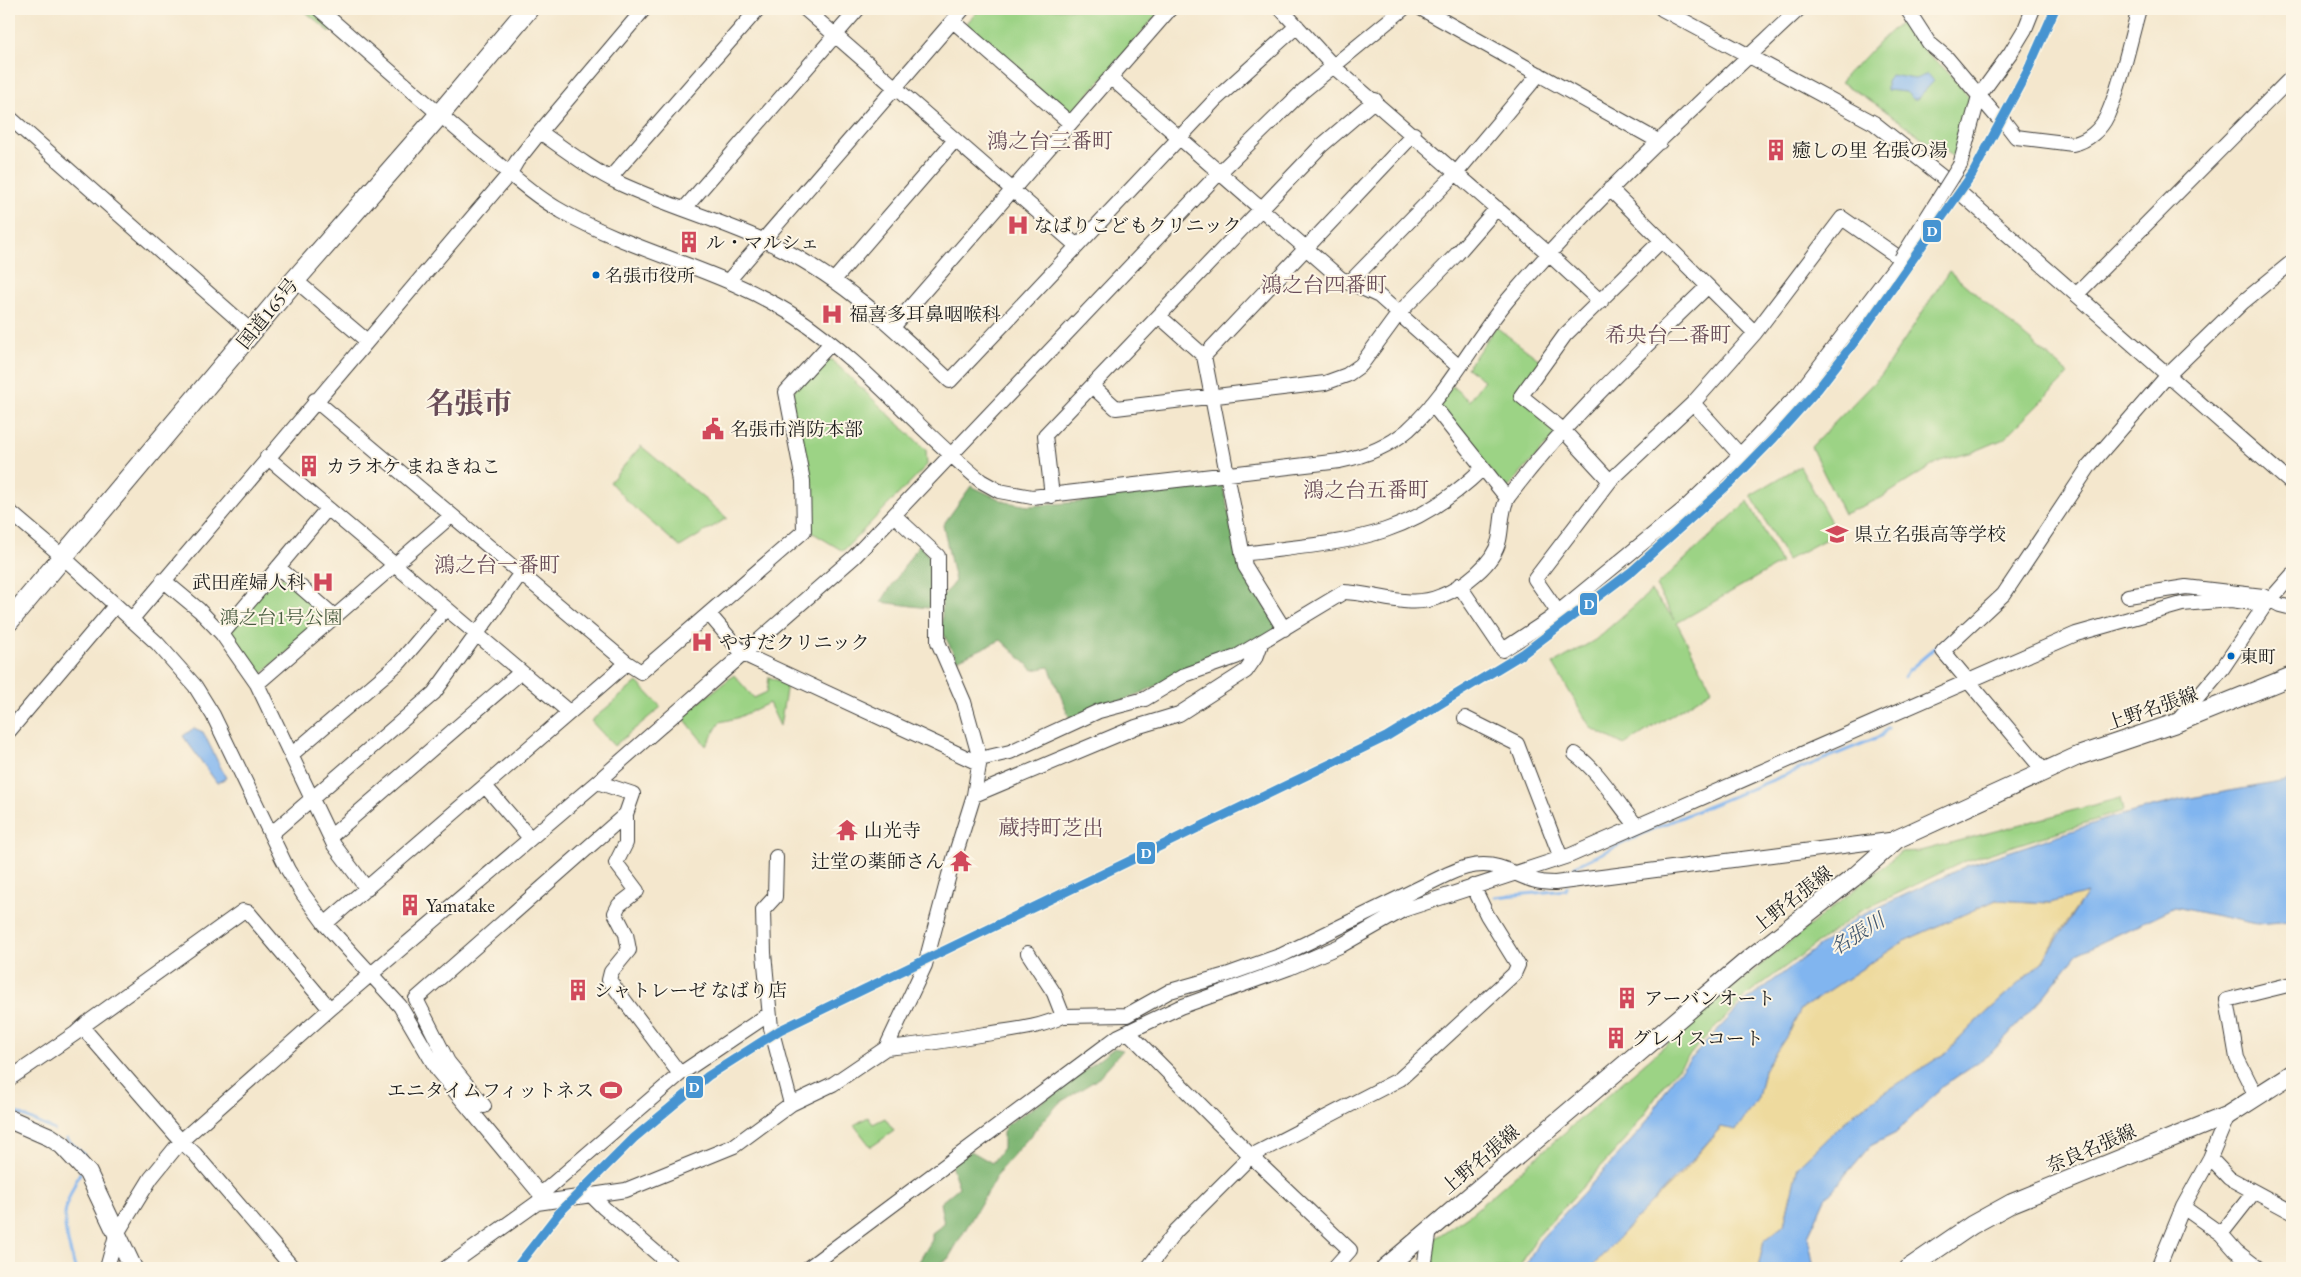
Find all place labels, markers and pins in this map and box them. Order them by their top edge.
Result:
building icon: 癒しの里 名張の湯 [1763,137,1789,163]
place label: 癒しの里 名張の湯 [1792,138,1948,163]
hospital icon: なばりこどもクリニック [1005,212,1031,238]
place label: なばりこどもクリニック [1034,213,1242,238]
building icon: ル・マルシェ [676,229,702,255]
place label: ル・マルシェ [706,230,819,255]
place label: 名張市役所 [605,264,695,287]
marker: 名張市役所 [591,270,601,280]
hospital icon: 福喜多耳鼻咽喉科 [819,301,845,327]
place label: 福喜多耳鼻咽喉科 [849,302,1001,327]
public building icon: 名張市消防本部 [700,416,726,442]
place label: 名張市消防本部 [730,417,863,442]
building icon: カラオケ まねきねこ [296,453,322,479]
place label: カラオケ まねきねこ [326,454,500,479]
school or university icon: 県立名張高等学校 [1824,521,1850,547]
place label: 県立名張高等学校 [1854,522,2006,547]
hospital icon: 武田産婦人科 [310,569,336,595]
place label: 武田産婦人科 [192,570,306,595]
hospital icon: やすだクリニック [689,629,715,655]
place label: やすだクリニック [719,630,870,655]
place label: 東町 [2240,645,2276,668]
marker: 東町 [2226,651,2236,661]
temple icon: 山光寺 [834,817,860,843]
place label: 山光寺 [864,818,921,843]
temple icon: 辻堂の薬師さん [948,848,974,874]
place label: 辻堂の薬師さん [811,849,944,874]
building icon: Yamatake [397,892,423,918]
place label: Yamatake [426,893,495,918]
building icon: シャトレーゼ なばり店 [565,977,591,1003]
place label: シャトレーゼ なばり店 [594,978,787,1003]
building icon: アーバンオート [1614,985,1640,1011]
place label: アーバンオート [1644,986,1775,1011]
building icon: グレイスコート [1603,1025,1629,1051]
place label: グレイスコート [1632,1026,1764,1051]
sports icon: エニタイムフィットネス [598,1077,624,1103]
place label: エニタイムフィットネス [387,1078,594,1103]

